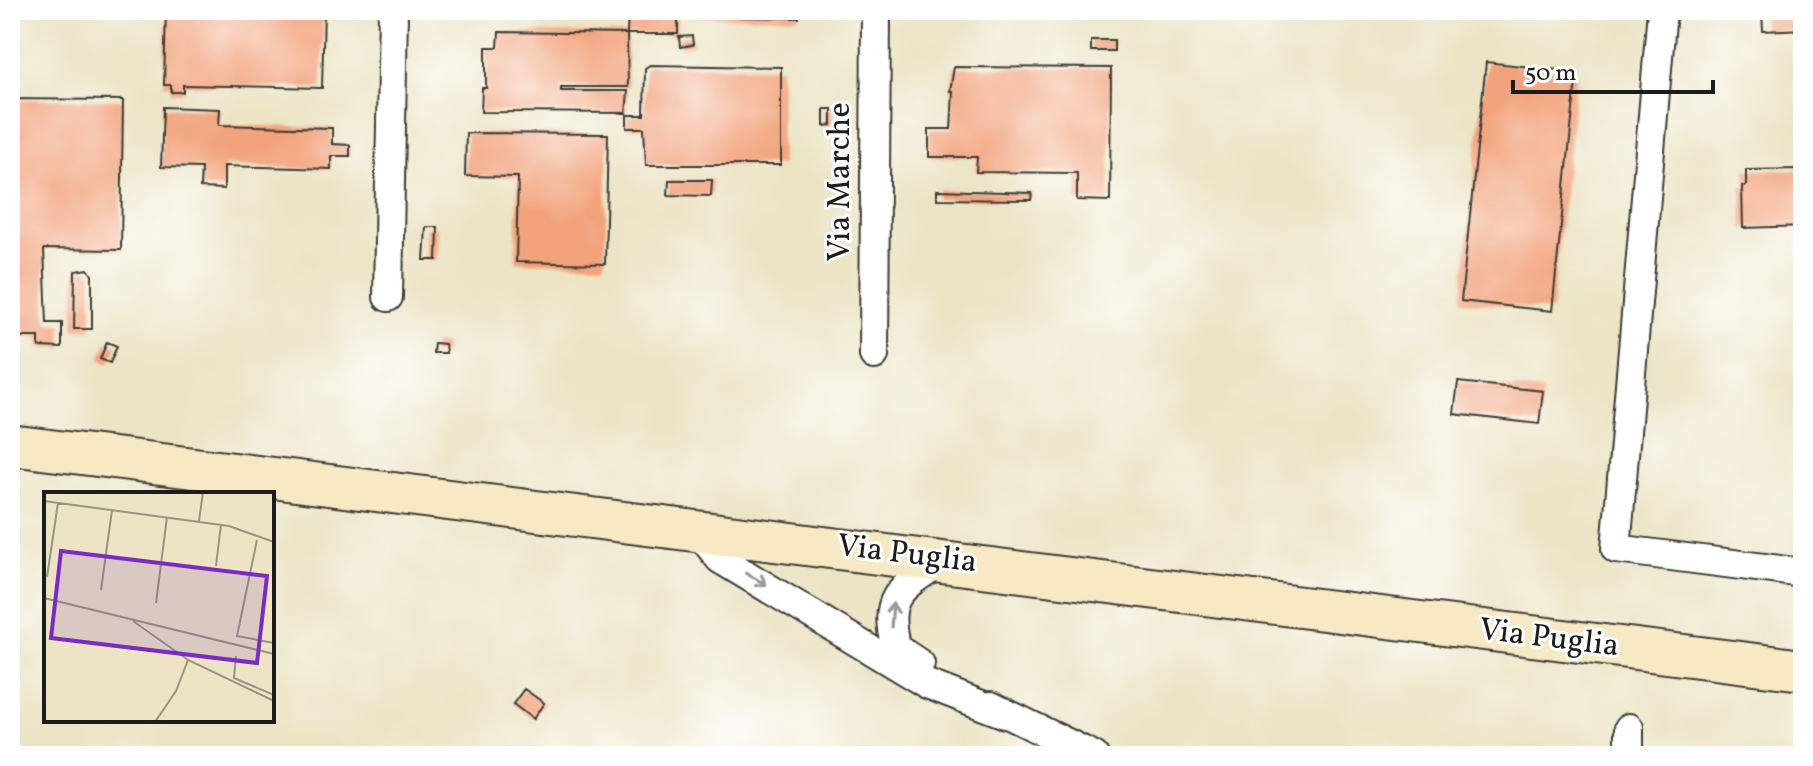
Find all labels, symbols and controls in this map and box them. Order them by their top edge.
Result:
scale bar [1513,44,1713,94]
text: 50 m [1525,57,1577,91]
street label: Via Marche [819,102,863,262]
inset map [44,492,274,722]
street label: Via Puglia [835,525,979,585]
one-way arrow [743,572,767,587]
one-way arrow [885,602,900,628]
street label: Via Puglia [1477,609,1621,669]

